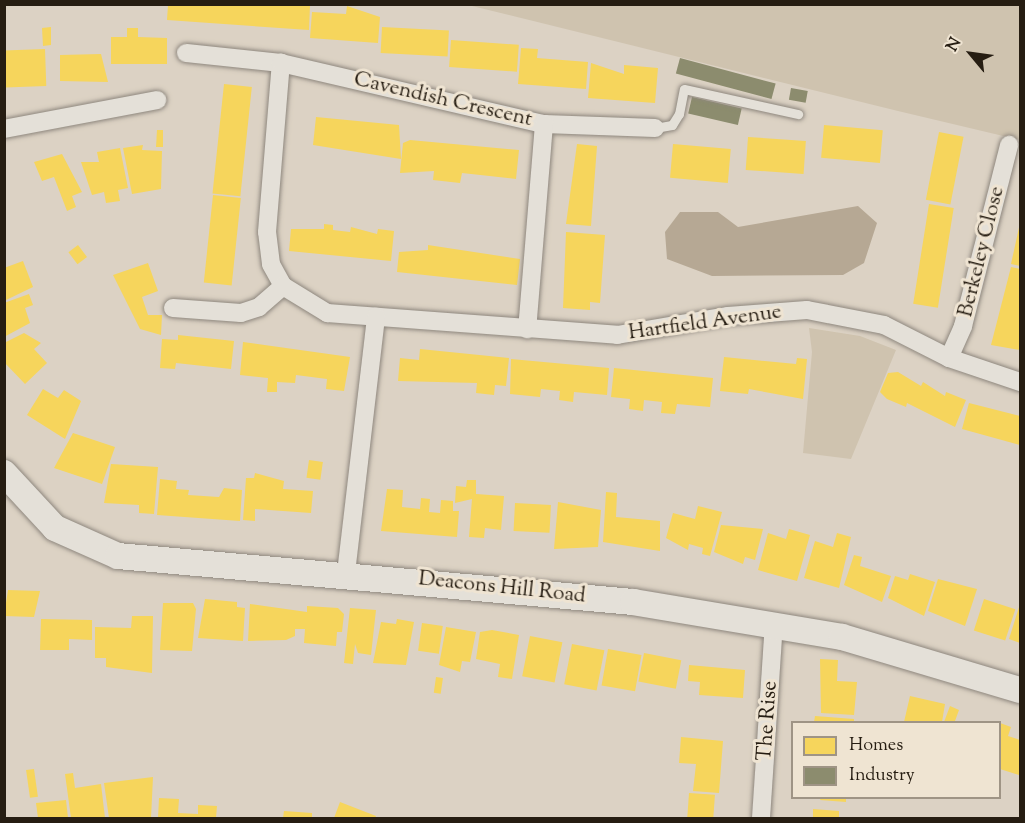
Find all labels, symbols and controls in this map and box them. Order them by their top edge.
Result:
north arrow [941,24,1001,84]
text: N [942,34,968,56]
street label: Cavendish Crescent [351,67,535,133]
street label: Berkeley Close [954,184,1010,320]
street label: Hartfield Avenue [627,300,783,346]
street label: Deacons Hill Road [417,567,587,609]
street label: The Rise [753,680,783,762]
legend [791,721,1001,799]
text: Homes [849,733,903,759]
text: Industry [849,763,915,789]

